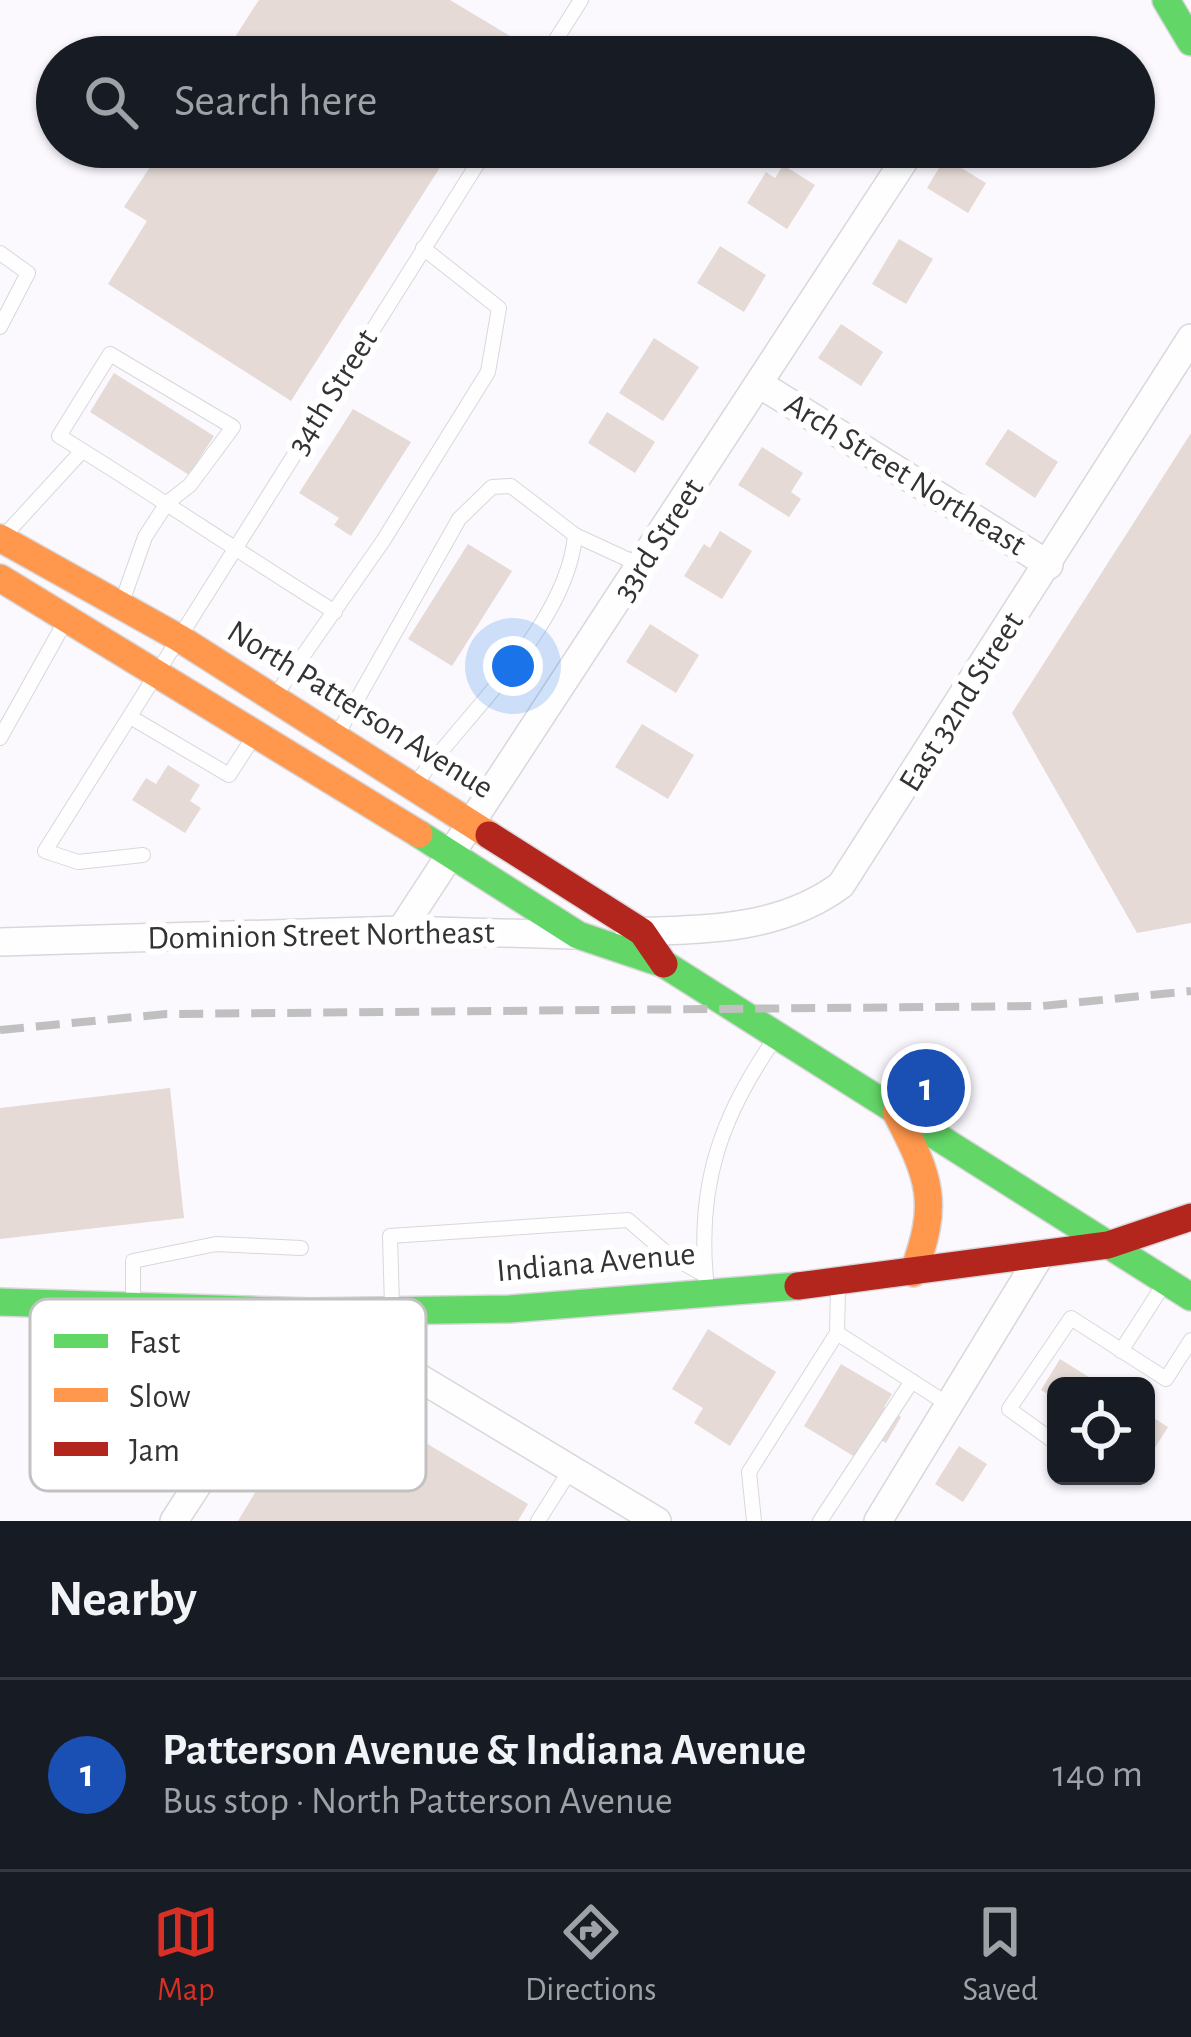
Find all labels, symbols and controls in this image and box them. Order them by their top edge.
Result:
search box [36,36,1155,168]
icon: search [78,69,144,135]
text: Search here [174,79,377,124]
street label: 34th Street [282,323,384,460]
street label: Arch Street Northeast [779,388,1032,563]
street label: 33rd Street [608,473,711,607]
street label: East 32nd Street [894,606,1030,797]
street label: North Patterson Avenue [221,615,499,805]
your location [483,636,543,696]
street label: Dominion Street Northeast [147,916,495,956]
pin: 1 [887,1043,965,1133]
street label: Indiana Avenue [495,1238,697,1288]
legend [30,1299,426,1491]
text: Fast [129,1327,181,1360]
map controls [1047,1377,1155,1485]
button: locate [1047,1377,1155,1485]
text: Slow [129,1381,190,1414]
text: Jam [129,1435,180,1468]
text: Nearby [48,1574,197,1625]
text: Patterson Avenue & Indiana Avenue [162,1728,806,1773]
text: 1 [80,1755,94,1794]
text: 140 m [1053,1755,1143,1794]
text: Bus stop · North Patterson Avenue [162,1782,673,1821]
tab: Map [153,1899,219,2011]
tab: Directions [525,1899,656,2011]
tab: Saved [962,1899,1038,2011]

